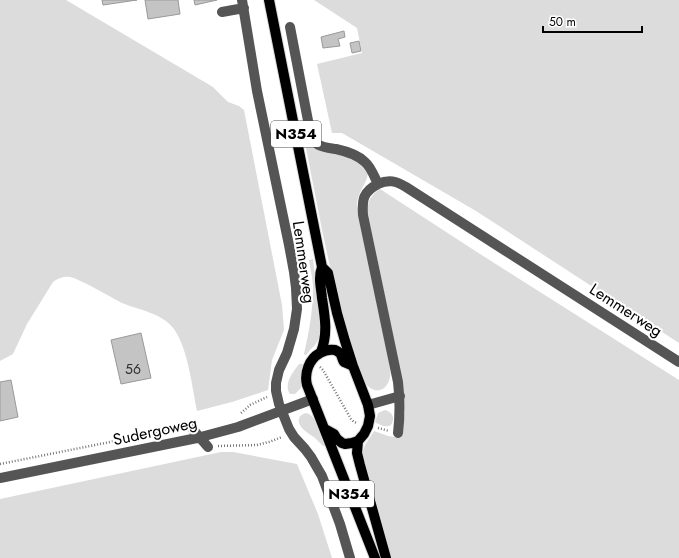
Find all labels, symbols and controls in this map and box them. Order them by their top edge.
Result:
scale bar [543,8,642,34]
text: 50 m [549,13,576,31]
road number: N354 [271,121,321,147]
street label: Lemmerweg [287,219,321,305]
street label: Lemmerweg [585,278,667,342]
house number: 56 [125,359,141,379]
street label: Sudergoweg [111,411,199,451]
road number: N354 [324,481,374,507]

